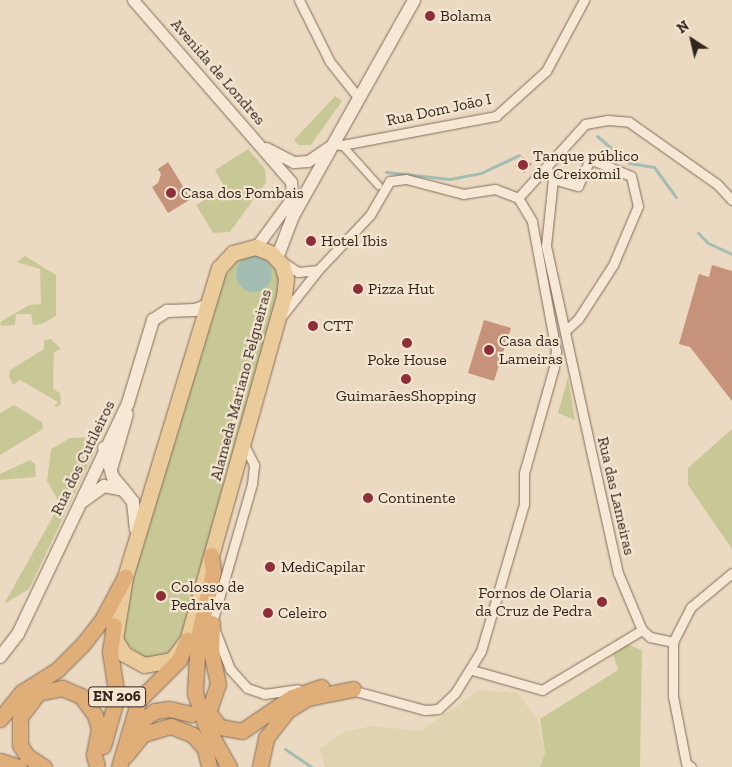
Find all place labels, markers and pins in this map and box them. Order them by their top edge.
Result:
place label: Bolama [440,6,491,26]
marker: Bolama [424,10,436,22]
place label: Tanque público de Creixomil [533,146,639,184]
marker: Tanque público de Creixomil [517,159,529,171]
place label: Casa dos Pombais [181,183,304,203]
marker: Casa dos Pombais [165,187,177,199]
place label: Hotel Ibis [321,231,387,251]
marker: Hotel Ibis [305,235,317,247]
place label: Pizza Hut [368,279,435,299]
marker: Pizza Hut [352,283,364,295]
place label: CTT [323,316,353,336]
marker: CTT [307,320,319,332]
place label: Casa das Lameiras [499,331,563,369]
marker: Poke House [401,337,413,349]
marker: Casa das Lameiras [483,344,495,356]
place label: Poke House [367,350,447,370]
marker: GuimarãesShopping [400,373,412,385]
place label: GuimarãesShopping [336,386,476,406]
place label: Continente [378,488,455,508]
marker: Continente [362,492,374,504]
place label: MediCapilar [281,557,365,577]
marker: MediCapilar [263,560,277,574]
place label: Colosso de Pedralva [171,577,244,615]
place label: Fornos de Olaria da Cruz de Pedra [475,583,592,621]
marker: Colosso de Pedralva [155,590,167,602]
marker: Fornos de Olaria da Cruz de Pedra [596,596,608,608]
place label: Celeiro [278,603,327,623]
marker: Celeiro [262,607,274,619]

